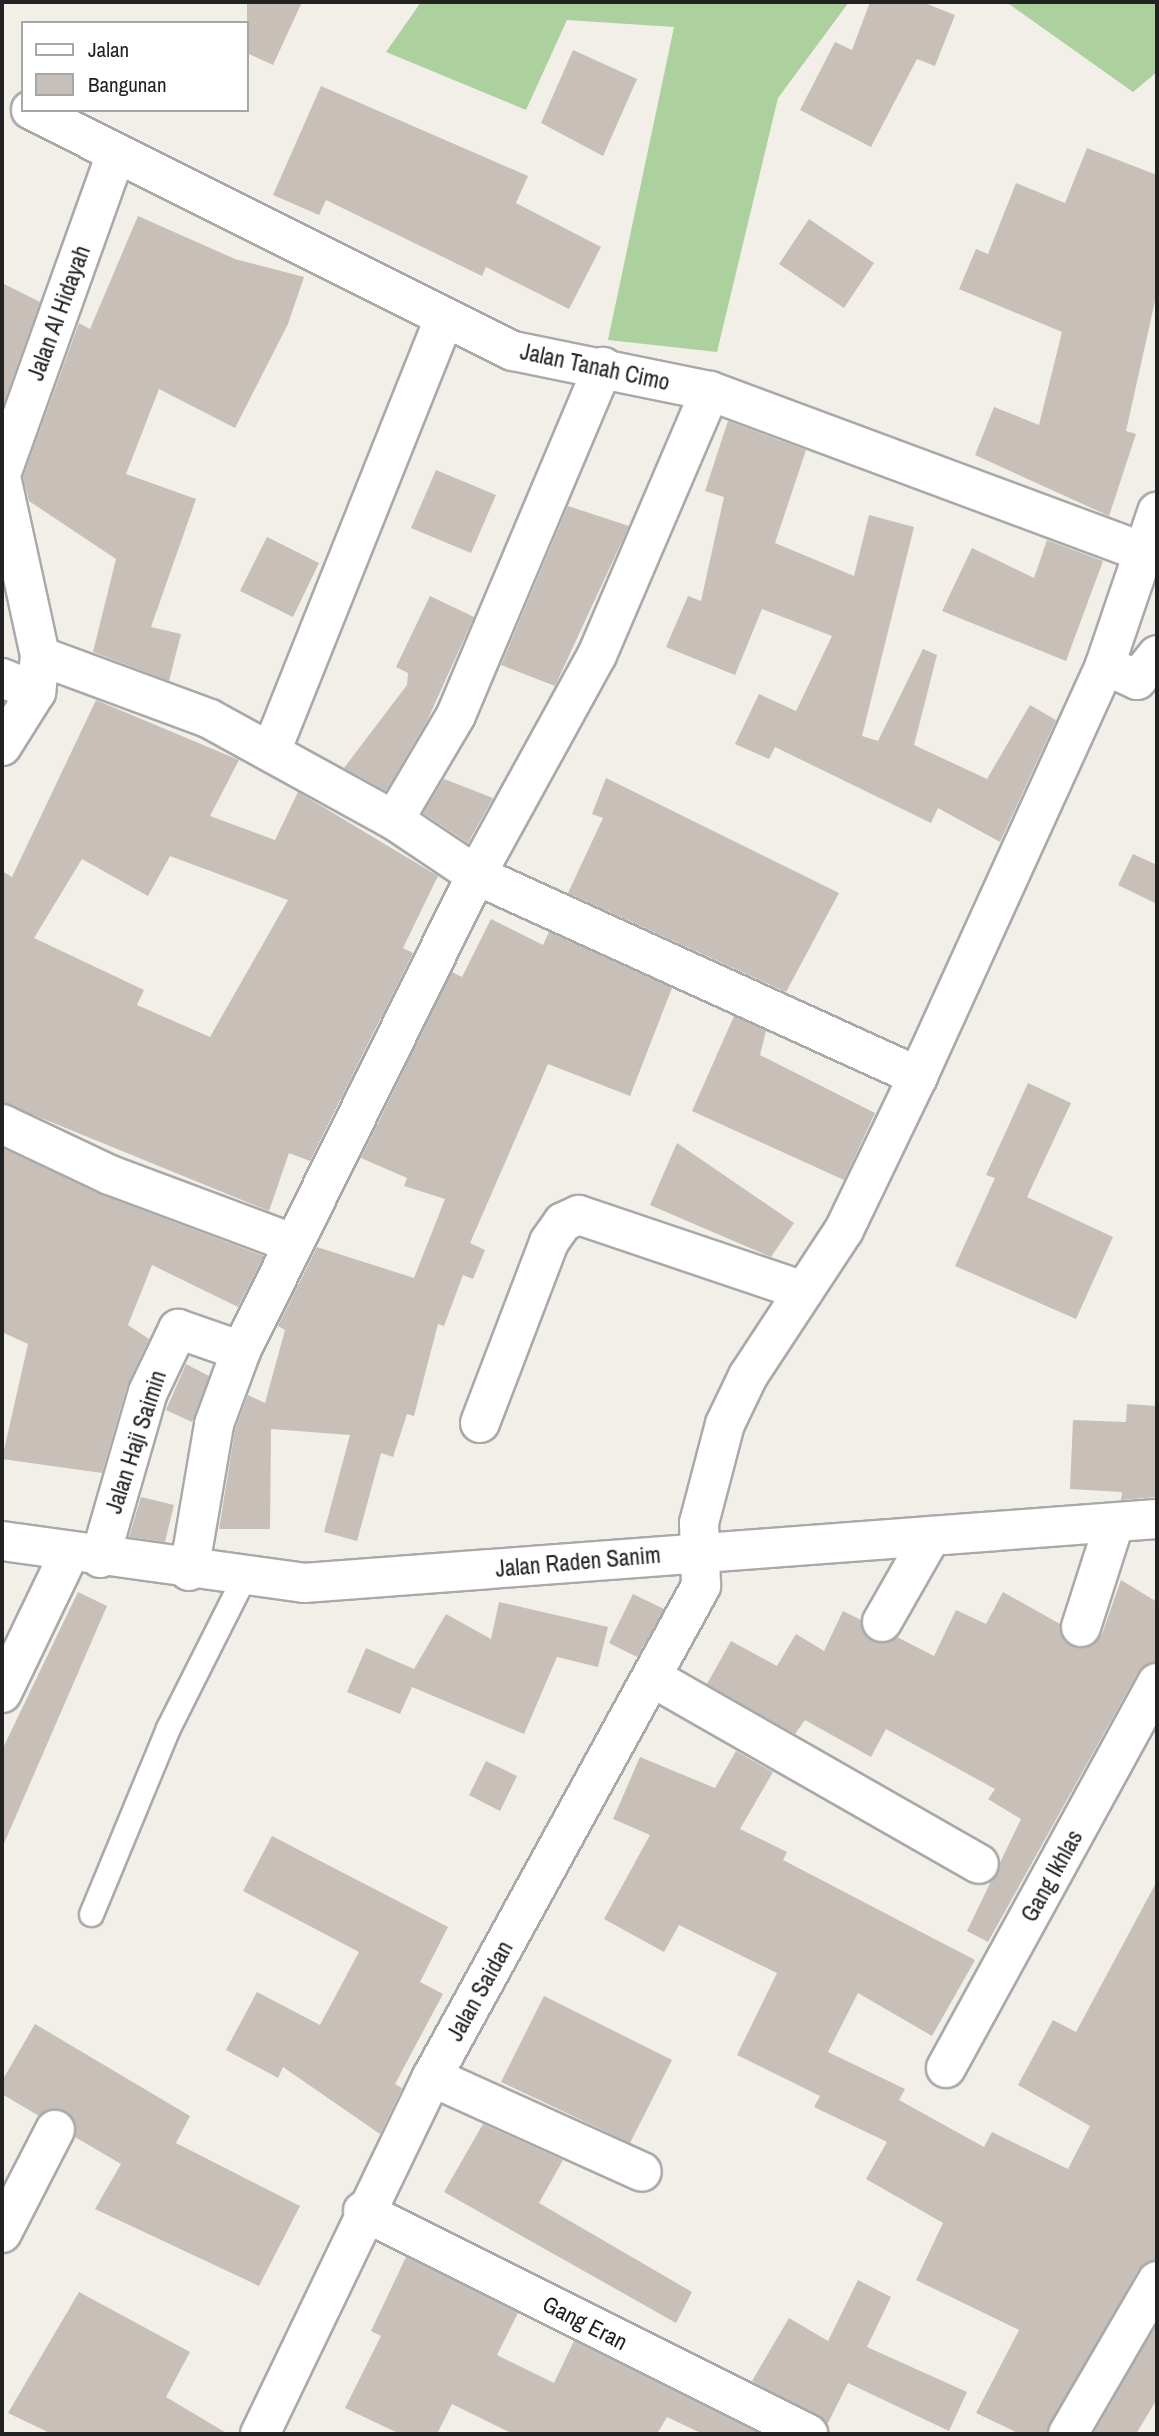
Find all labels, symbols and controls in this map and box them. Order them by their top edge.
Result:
legend [21,21,248,112]
text: Jalan [88,35,129,64]
text: Bangunan [88,70,167,99]
street label: Jalan Al Hidayah [22,241,96,385]
street label: Jalan Tanah Cimo [518,338,672,396]
street label: Jalan Haji Saimin [100,1367,172,1517]
street label: Jalan Raden Sanim [494,1541,662,1583]
street label: Gang Ikhlas [1016,1825,1088,1927]
street label: Jalan Saidan [441,1936,519,2046]
street label: Gang Eran [538,2290,632,2356]

